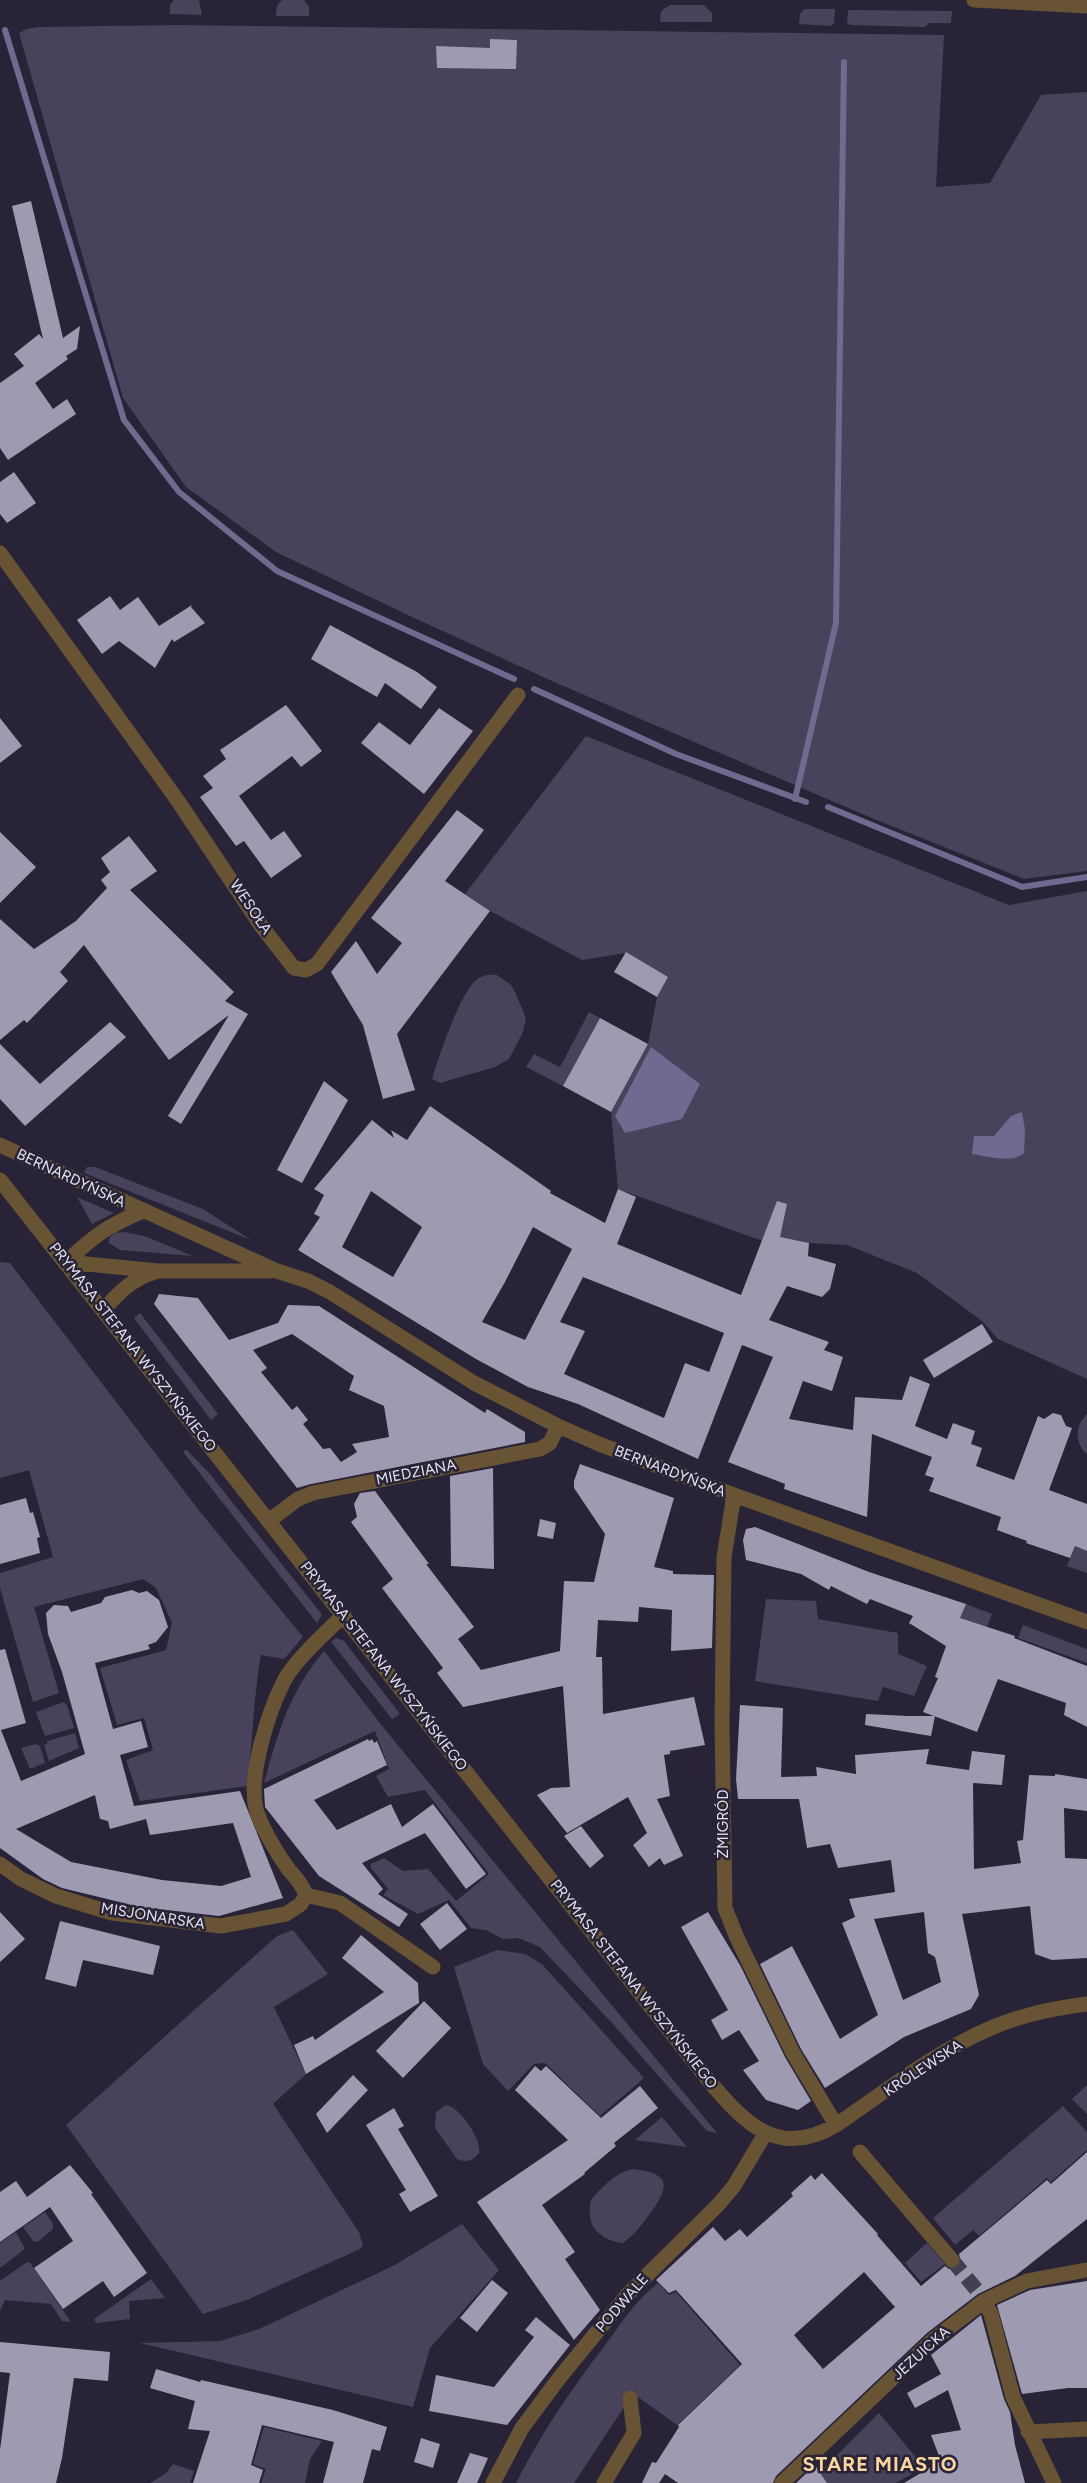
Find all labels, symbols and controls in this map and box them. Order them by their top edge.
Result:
street label: WESOŁA [226,876,276,938]
street label: BERNARDYŃSKA [14,1145,128,1211]
street label: PRYMASA STEFANA WYSZYŃSKIEGO [46,1239,220,1455]
street label: BERNARDYŃSKA [612,1441,728,1501]
street label: MIEDZIANA [374,1455,458,1489]
street label: PRYMASA STEFANA WYSZYŃSKIEGO [297,1558,471,1774]
street label: ŻMIGRÓD [714,1789,732,1859]
street label: PRYMASA STEFANA WYSZYŃSKIEGO [547,1876,721,2092]
street label: MISJONARSKA [100,1899,206,1933]
street label: KRÓLEWSKA [880,2036,966,2100]
street label: PODWALE [592,2270,652,2336]
street label: JEZUICKA [889,2323,953,2383]
district label: STARE MIASTO [802,2452,958,2476]

